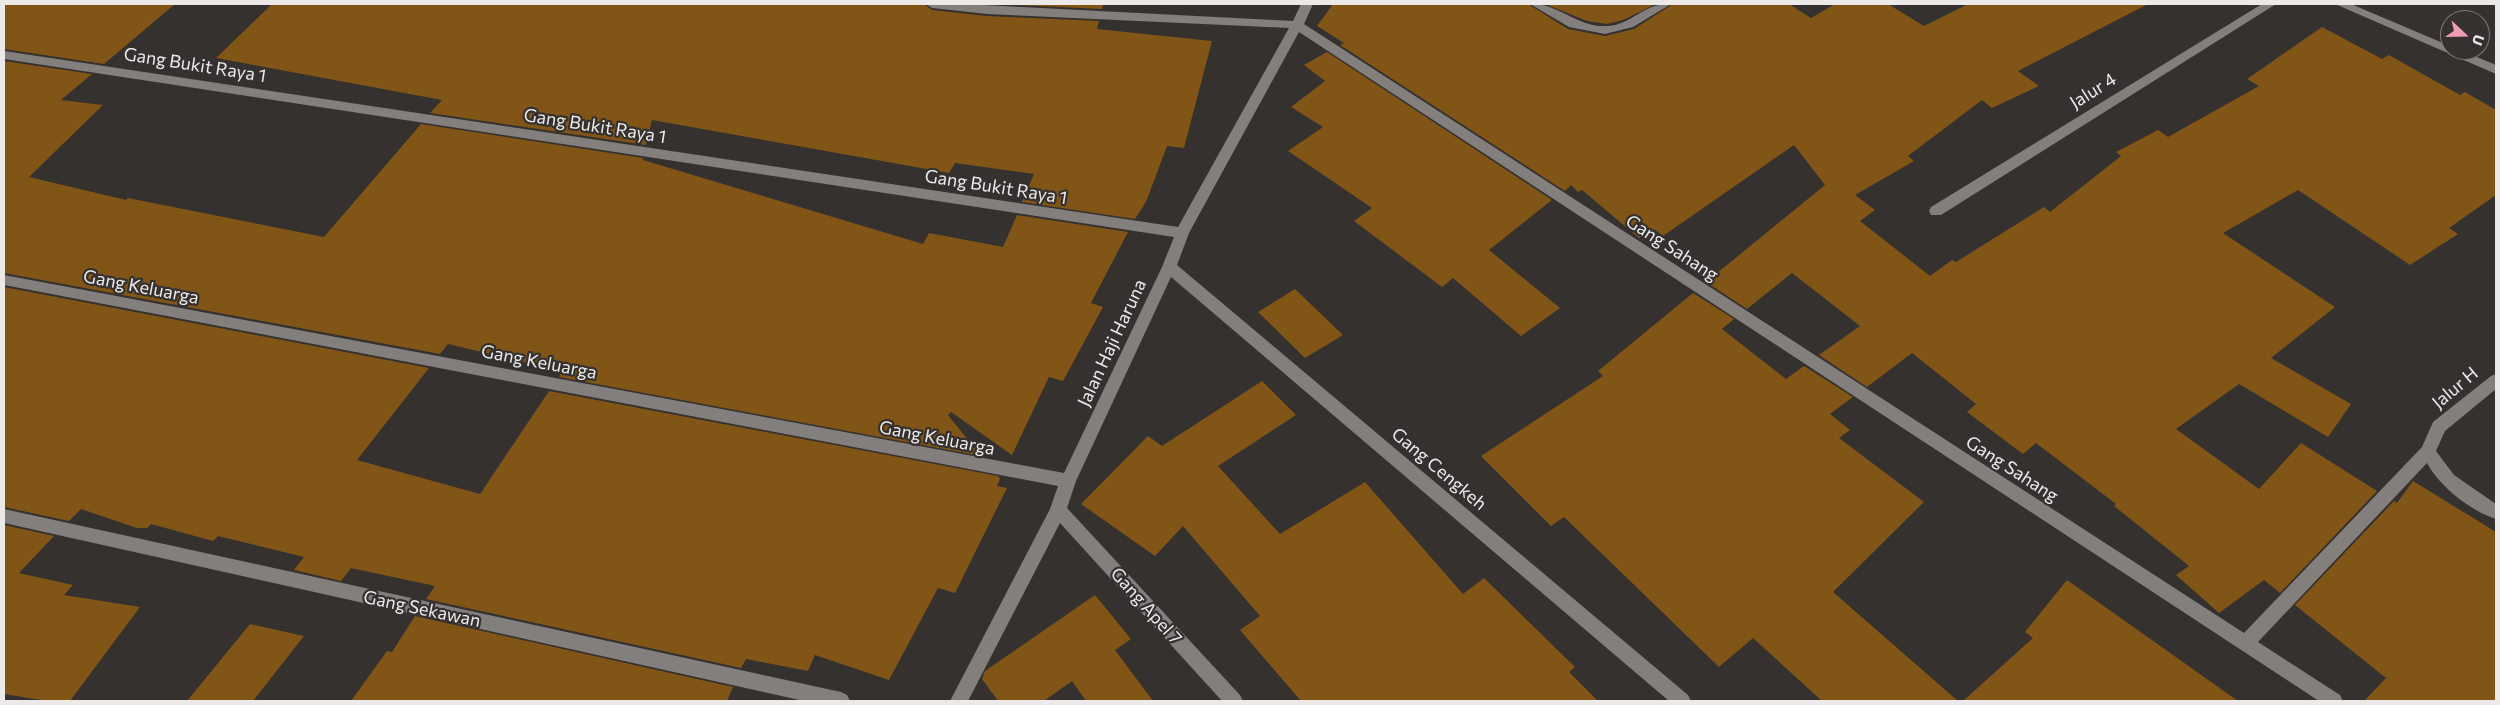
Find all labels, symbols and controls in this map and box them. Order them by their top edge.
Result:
north arrow [2440,10,2490,60]
text: U [2469,32,2488,48]
street label: Gang Bukit Raya 1 [122,43,268,87]
street label: Jalur 4 [2066,68,2120,114]
street label: Gang Bukit Raya 1 [522,104,668,148]
street label: Gang Bukit Raya 1 [923,165,1069,209]
street label: Gang Sahang [1622,210,1722,286]
street label: Gang Keluarga [81,265,201,309]
street label: Jalan Haji Haruna [1073,276,1151,410]
street label: Gang Keluarga [479,340,599,384]
street label: Jalur H [2428,363,2482,413]
street label: Gang Keluarga [877,416,997,460]
street label: Gang Cengkeh [1387,423,1491,515]
street label: Gang Sahang [1962,431,2062,507]
street label: Gang Apel 7 [1106,563,1186,649]
street label: Gang Sekawan [362,586,482,632]

